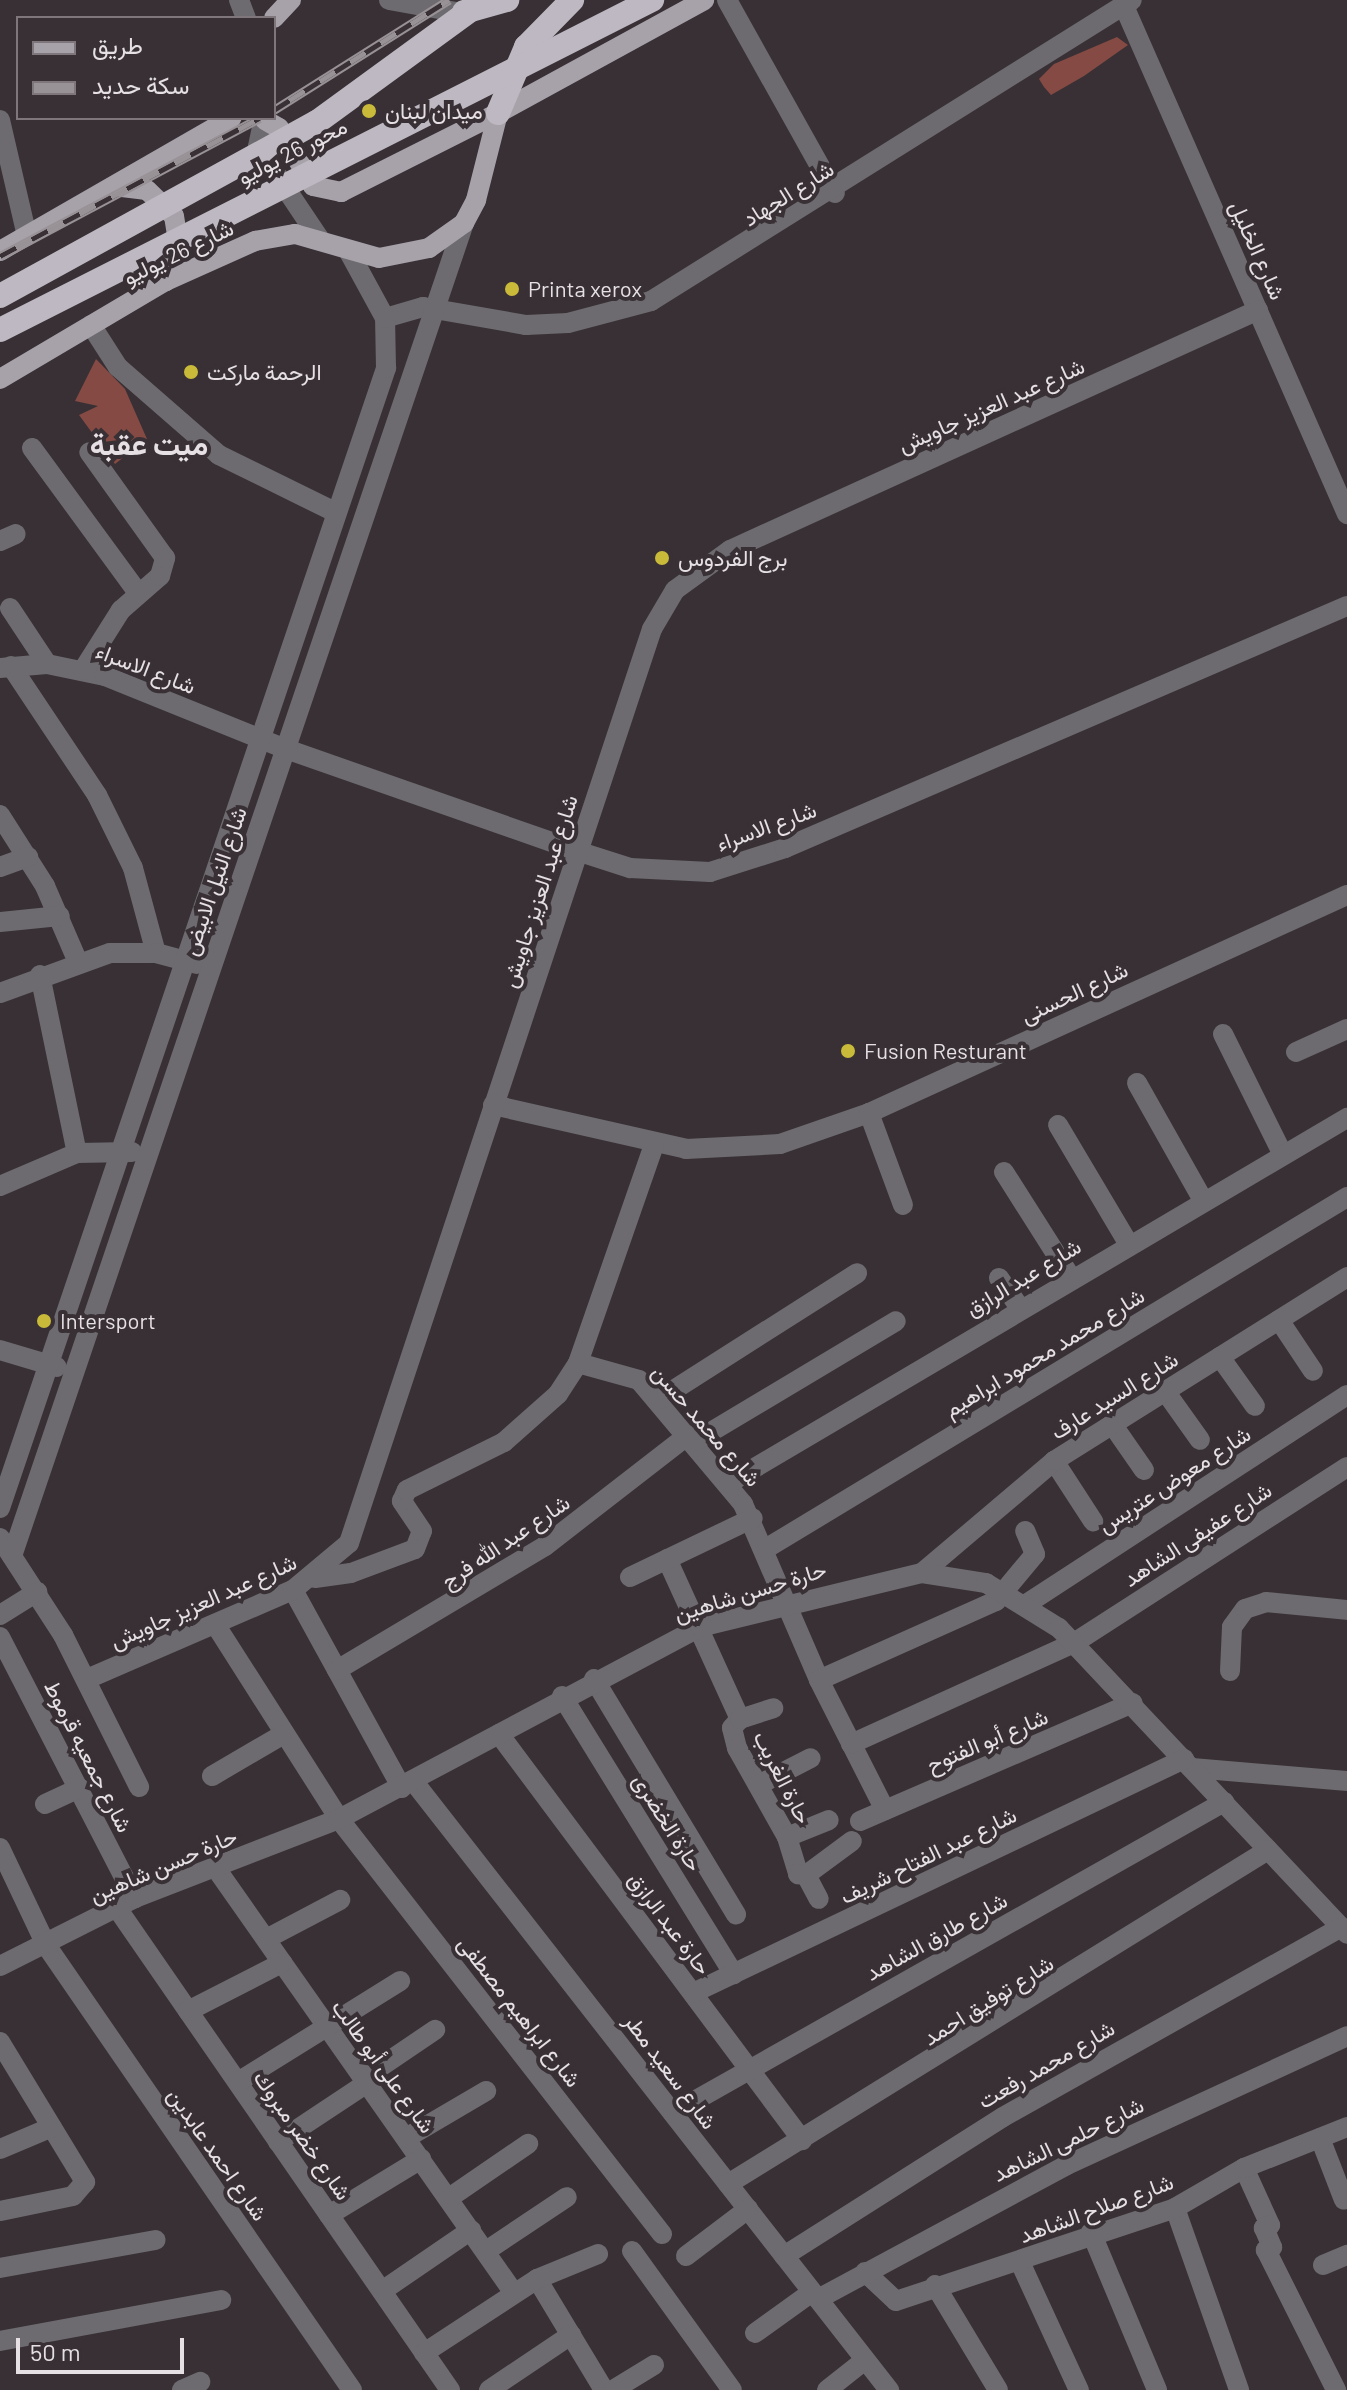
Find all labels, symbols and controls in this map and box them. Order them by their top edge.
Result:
legend [16,16,276,120]
text: طريق [92,30,143,59]
text: سكة حديد [92,70,190,99]
place label: ميدان لبنان [385,98,483,124]
marker: ميدان لبنان [360,102,378,120]
street label: محور 26 يوليو [233,112,351,190]
street label: شارع الجهاد [738,155,838,231]
street label: شارع الخليل [1224,196,1292,304]
street label: شارع 26 يوليو [119,214,237,290]
place label: Printa xerox [528,276,642,302]
marker: Printa xerox [503,280,521,298]
street label: شارع عبد العزيز جاويش [894,352,1088,458]
place label: الرحمة ماركت [207,359,322,385]
marker: الرحمة ماركت [182,363,200,381]
district label: ميت عقبة [90,425,208,461]
place label: برج الفردوس [678,545,788,571]
marker: برج الفردوس [653,549,671,567]
street label: شارع الاسراء [92,637,200,699]
street label: شارع عبد العزيز جاويش [495,791,583,991]
street label: شارع الاسراء [712,796,820,856]
street label: شارع النيل الابيض [176,803,252,959]
street label: شارع الحسنى [1016,956,1132,1028]
place label: Fusion Resturant [864,1038,1027,1064]
marker: Fusion Resturant [839,1042,857,1060]
street label: شارع عبد الرازق [961,1232,1085,1322]
street label: شارع محمد محمود ابراهيم [939,1282,1149,1422]
place label: Intersport [60,1308,156,1334]
marker: Intersport [35,1312,53,1330]
street label: شارع السيد عارف [1045,1345,1183,1445]
street label: شارع محمد حسن [647,1359,767,1491]
street label: شارع معوض عتريس [1093,1420,1255,1538]
street label: شارع عفيفى الشاهد [1118,1476,1276,1592]
street label: شارع عبد الله فرج [436,1488,574,1594]
street label: شارع عبد العزيز جاويش [106,1548,300,1654]
street label: حارة حسن شاهين [671,1555,829,1627]
street label: شارع جمعيه قرموط [39,1676,139,1836]
street label: شارع أبو الفتوح [922,1703,1052,1777]
street label: حارة الغريب [748,1726,818,1828]
street label: حارة الخضرى [628,1768,708,1876]
street label: شارع عبد الفتاح شريف [836,1801,1020,1909]
street label: حارة حسن شاهين [85,1822,241,1908]
street label: حارة عبد الرازق [623,1866,717,1980]
street label: شارع طارق الشاهد [861,1886,1011,1986]
street label: شارع ابراهيم مصطفى [453,1930,587,2092]
street label: شارع توفيق احمد [918,1949,1058,2051]
street label: شارع على أبو طالب [327,1994,441,2138]
street label: شارع سعيد مطر [619,2008,723,2134]
street label: شارع محمد رفعت [973,2014,1119,2114]
street label: شارع خضر مبروك [249,2065,357,2205]
street label: شارع احمد عابدين [162,2082,274,2226]
street label: شارع حلمى الشاهد [988,2091,1148,2187]
street label: شارع صلاح الشاهد [1015,2168,1177,2248]
scale bar [20,2322,188,2372]
text: 50 m [30,2337,81,2366]

